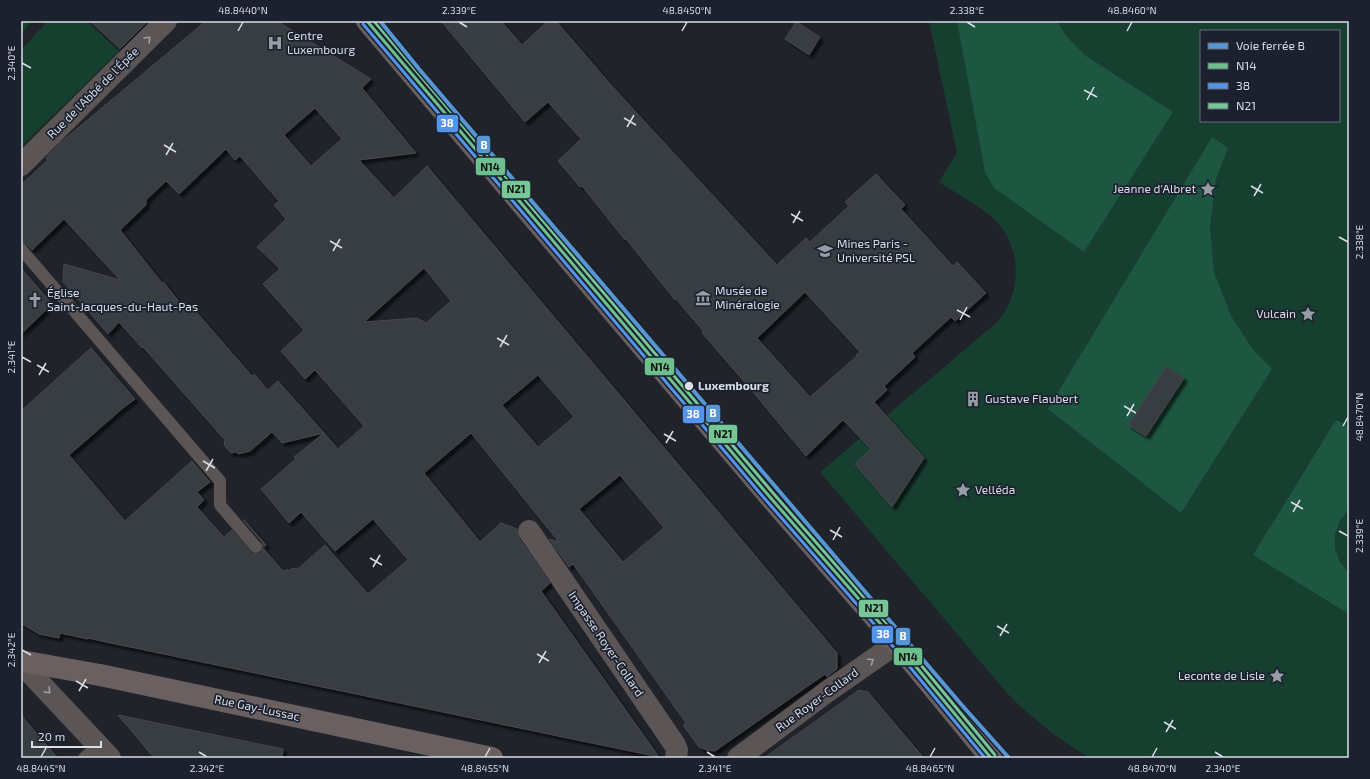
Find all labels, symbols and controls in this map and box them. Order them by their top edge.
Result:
text: 48.8440°N [218,4,268,16]
text: 2.339°E [442,4,476,16]
text: 48.8450°N [663,4,711,16]
text: 2.338°E [950,4,985,16]
text: 48.8460°N [1107,4,1157,16]
place label: Centre Luxembourg [287,28,355,56]
legend [1200,30,1340,122]
hospital icon: Centre Luxembourg [266,34,284,52]
one-way arrow [143,36,151,44]
text: Voie ferrée B [1236,38,1305,52]
street label: Rue de l'Abbé de l'Épée [44,44,141,141]
text: 2.340°E [5,45,17,80]
text: N14 [1236,58,1257,72]
text: 38 [1236,78,1250,92]
text: N21 [1236,98,1256,112]
line badge: 38 [436,114,459,133]
text: 38 [440,116,454,129]
line badge: B [476,135,491,154]
text: B [480,138,488,151]
line badge: N14 [475,157,506,176]
text: N14 [480,160,500,173]
line badge: N21 [501,180,531,199]
place icon: Jeanne d'Albret [1199,180,1217,198]
place label: Jeanne d'Albret [1113,181,1196,195]
text: N21 [506,182,526,195]
text: 2.338°E [1353,224,1365,259]
place label: Mines Paris - Université PSL [837,236,915,264]
school or university icon: Mines Paris - Université PSL [816,242,834,260]
place label: Musée de Minéralogie [715,283,780,311]
place label: Église Saint-Jacques-du-Haut-Pas [47,285,198,313]
museum icon: Musée de Minéralogie [694,289,712,307]
church icon: Église Saint-Jacques-du-Haut-Pas [26,291,44,309]
place icon: Vulcain [1299,305,1317,323]
place label: Vulcain [1256,306,1296,320]
text: 2.341°E [5,340,17,373]
line badge: N14 [644,357,675,376]
text: N14 [650,360,670,373]
place label: Luxembourg [698,378,769,392]
marker: Luxembourg [683,380,695,392]
building icon: Gustave Flaubert [964,390,982,408]
place label: Gustave Flaubert [985,391,1079,405]
text: 48.8470°N [1353,393,1365,441]
line badge: B [705,404,721,423]
line badge: 38 [682,405,705,424]
text: B [709,406,717,419]
text: 38 [686,407,700,420]
line badge: N21 [708,424,738,444]
text: N21 [713,427,733,440]
place icon: Velléda [954,481,972,499]
place label: Velléda [975,482,1015,496]
text: 2.339°E [1353,519,1365,553]
street label: Impasse Royer-Collard [566,588,647,699]
line badge: N21 [858,599,889,618]
text: N21 [864,601,884,614]
line badge: 38 [871,625,894,644]
text: 38 [876,627,890,640]
line badge: B [895,627,911,646]
text: B [899,629,907,642]
text: 2.342°E [5,632,17,667]
line badge: N14 [893,647,923,666]
text: N14 [898,650,918,663]
one-way arrow [867,658,874,666]
street label: Rue Royer-Collard [772,664,860,734]
place icon: Leconte de Lisle [1268,667,1286,685]
place label: Leconte de Lisle [1178,668,1265,682]
one-way arrow [43,687,50,694]
street label: Rue Gay-Lussac [213,691,301,723]
scale bar [32,723,101,749]
text: 20 m [38,729,65,743]
text: 48.8445°N [17,762,65,774]
text: 2.342°E [190,762,225,774]
text: 48.8455°N [461,762,509,774]
text: 2.341°E [699,762,732,774]
text: 48.8465°N [906,762,954,774]
text: 48.8470°N [1128,762,1176,774]
text: 2.340°E [1206,762,1241,774]

